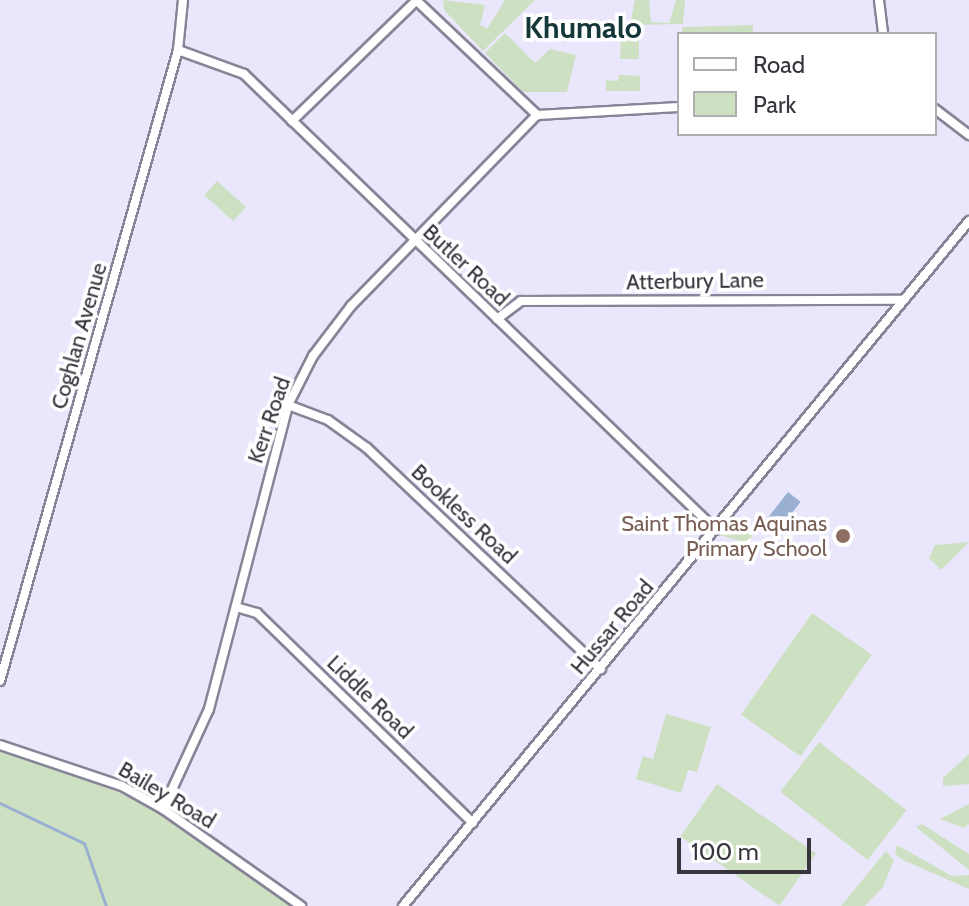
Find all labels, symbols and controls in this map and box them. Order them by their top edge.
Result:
district label: Khumalo [524,10,642,46]
legend [677,32,937,136]
text: Road [753,50,805,79]
text: Park [753,90,796,119]
street label: Butler Road [418,219,514,311]
street label: Coghlan Avenue [46,260,112,412]
street label: Atterbury Lane [626,267,764,295]
street label: Kerr Road [242,373,296,467]
street label: Bookless Road [406,459,522,569]
place label: Saint Thomas Aquinas Primary School [621,510,827,562]
marker: Saint Thomas Aquinas Primary School [834,527,852,545]
street label: Hussar Road [565,574,659,680]
street label: Liddle Road [322,650,418,744]
street label: Bailey Road [114,756,220,834]
scale bar [681,822,815,872]
text: 100 m [691,837,759,866]

